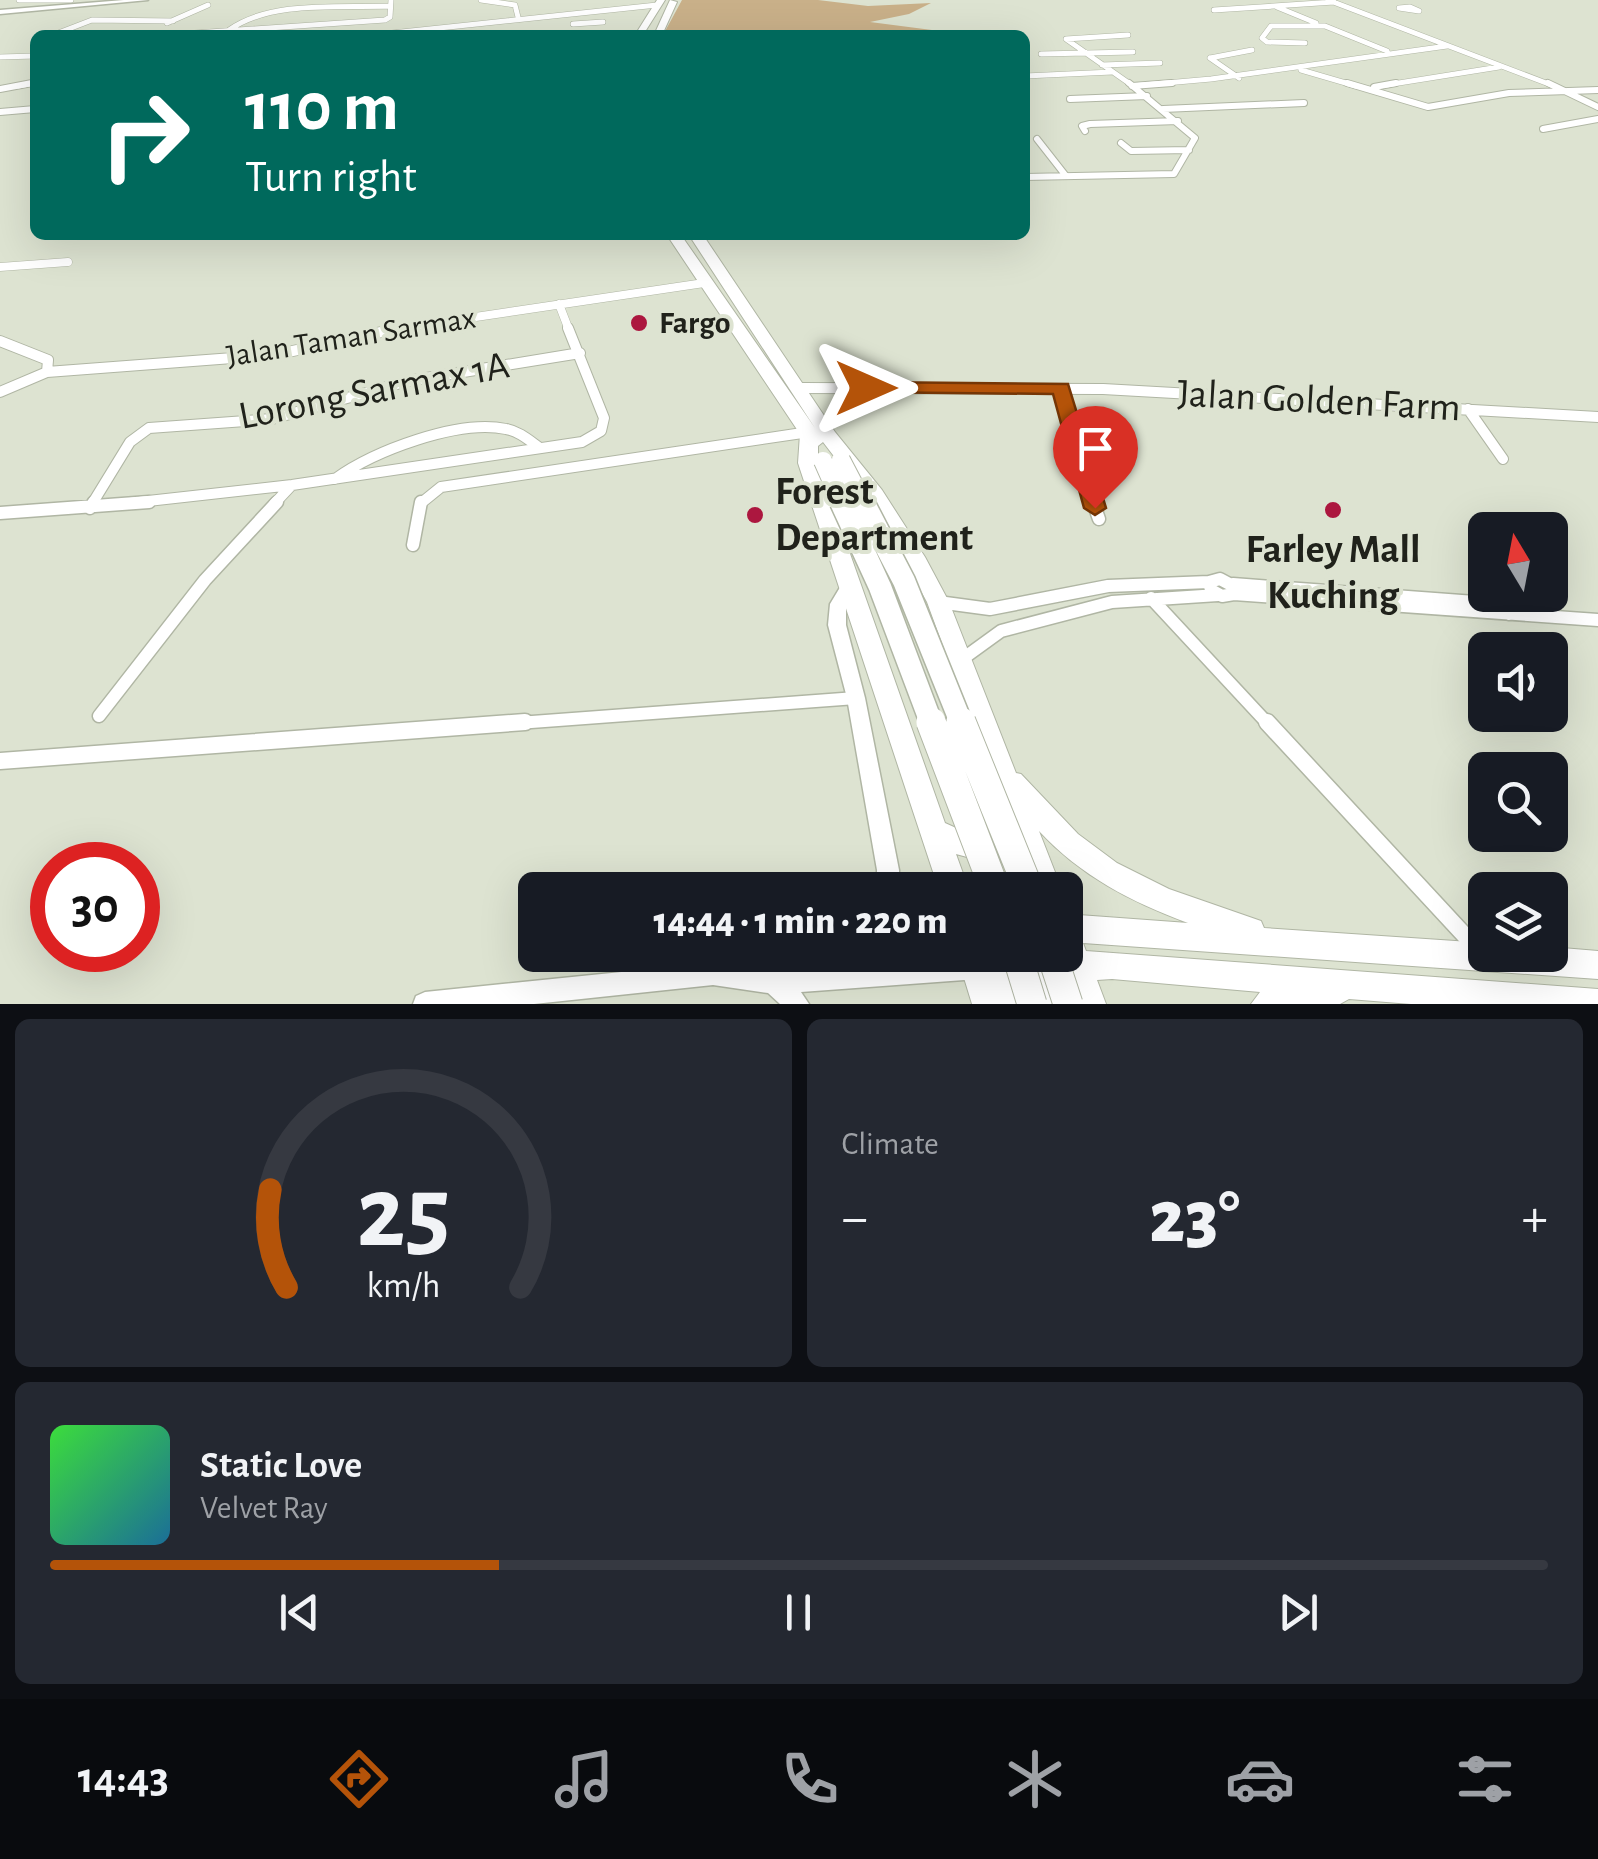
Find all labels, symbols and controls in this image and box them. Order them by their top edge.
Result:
icon: right [80,70,210,200]
text: 110 m [245,73,399,143]
text: Turn right [245,155,417,200]
street label: Jalan Taman Sarmax [224,301,478,372]
place label: Fargo [659,307,731,339]
marker: Fargo [628,312,650,334]
position arrow [814,336,918,440]
street label: Lorong Sarmax 1A [235,345,513,437]
street label: Jalan Golden Farm [1176,374,1462,428]
pin [1053,406,1138,509]
icon: arrive [1068,421,1123,476]
place label: Forest Department [775,472,974,558]
marker: Farley Mall Kuching [1322,499,1344,521]
marker: Forest Department [744,504,766,526]
north arrow [1468,512,1568,612]
map controls [1468,512,1568,972]
place label: Farley Mall Kuching [1246,530,1420,616]
button: sound [1468,632,1568,732]
button: search [1468,752,1568,852]
speed limit sign: 30 [30,842,160,972]
button: layers [1468,872,1568,972]
text: 14:44 · 1 min · 220 m [654,903,947,941]
text: Climate [842,1128,939,1160]
text: 25 [356,1162,450,1266]
text: 23° [1149,1181,1240,1256]
text: − [842,1191,868,1246]
text: + [1522,1191,1548,1246]
text: km/h [366,1268,440,1304]
text: Static Love [200,1447,362,1485]
text: Velvet Ray [200,1492,328,1524]
icon: previous [272,1585,327,1640]
icon: pause [771,1585,826,1640]
icon: next [1271,1585,1326,1640]
icon: directions [324,1744,394,1814]
icon: music [549,1744,619,1814]
icon: phone [775,1744,845,1814]
icon: climate [1000,1744,1070,1814]
icon: car [1225,1744,1295,1814]
icon: filters [1450,1744,1520,1814]
text: 14:43 [78,1756,169,1801]

